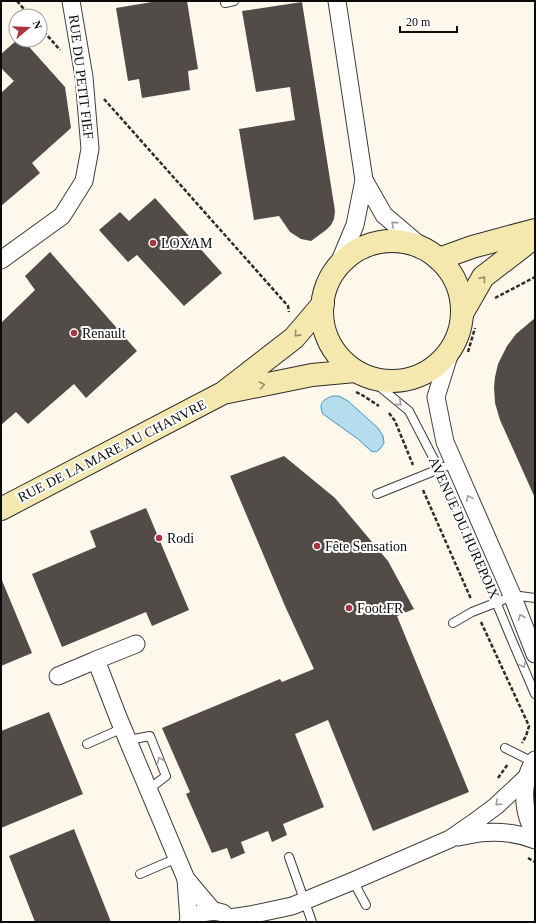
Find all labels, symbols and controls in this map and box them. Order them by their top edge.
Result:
north arrow [8,8,48,48]
scale bar [400,8,457,34]
street label: RUE DU PETIT FIEF [66,14,96,140]
text: 20 m [406,15,431,29]
text: N [30,19,44,31]
one-way arrow [392,221,399,228]
place label: LOXAM [161,236,213,251]
marker: LOXAM [148,238,158,248]
one-way arrow [478,276,485,284]
place label: Renault [82,326,126,341]
marker: Renault [69,328,79,338]
one-way arrow [295,329,302,337]
one-way arrow [258,382,265,390]
street label: RUE DE LA MARE AU CHANVRE [15,397,209,505]
one-way arrow [394,398,402,405]
street label: AVENUE DU HUREPOIX [426,455,502,601]
one-way arrow [466,495,474,502]
place label: Rodi [167,531,194,546]
marker: Rodi [154,533,164,543]
place label: Fête Sensation [325,539,407,554]
marker: Fête Sensation [312,541,322,551]
place label: Foot.FR [357,601,404,616]
marker: Foot.FR [344,603,354,613]
one-way arrow [517,614,525,621]
one-way arrow [518,662,526,669]
one-way arrow [156,757,164,764]
one-way arrow [496,799,503,806]

